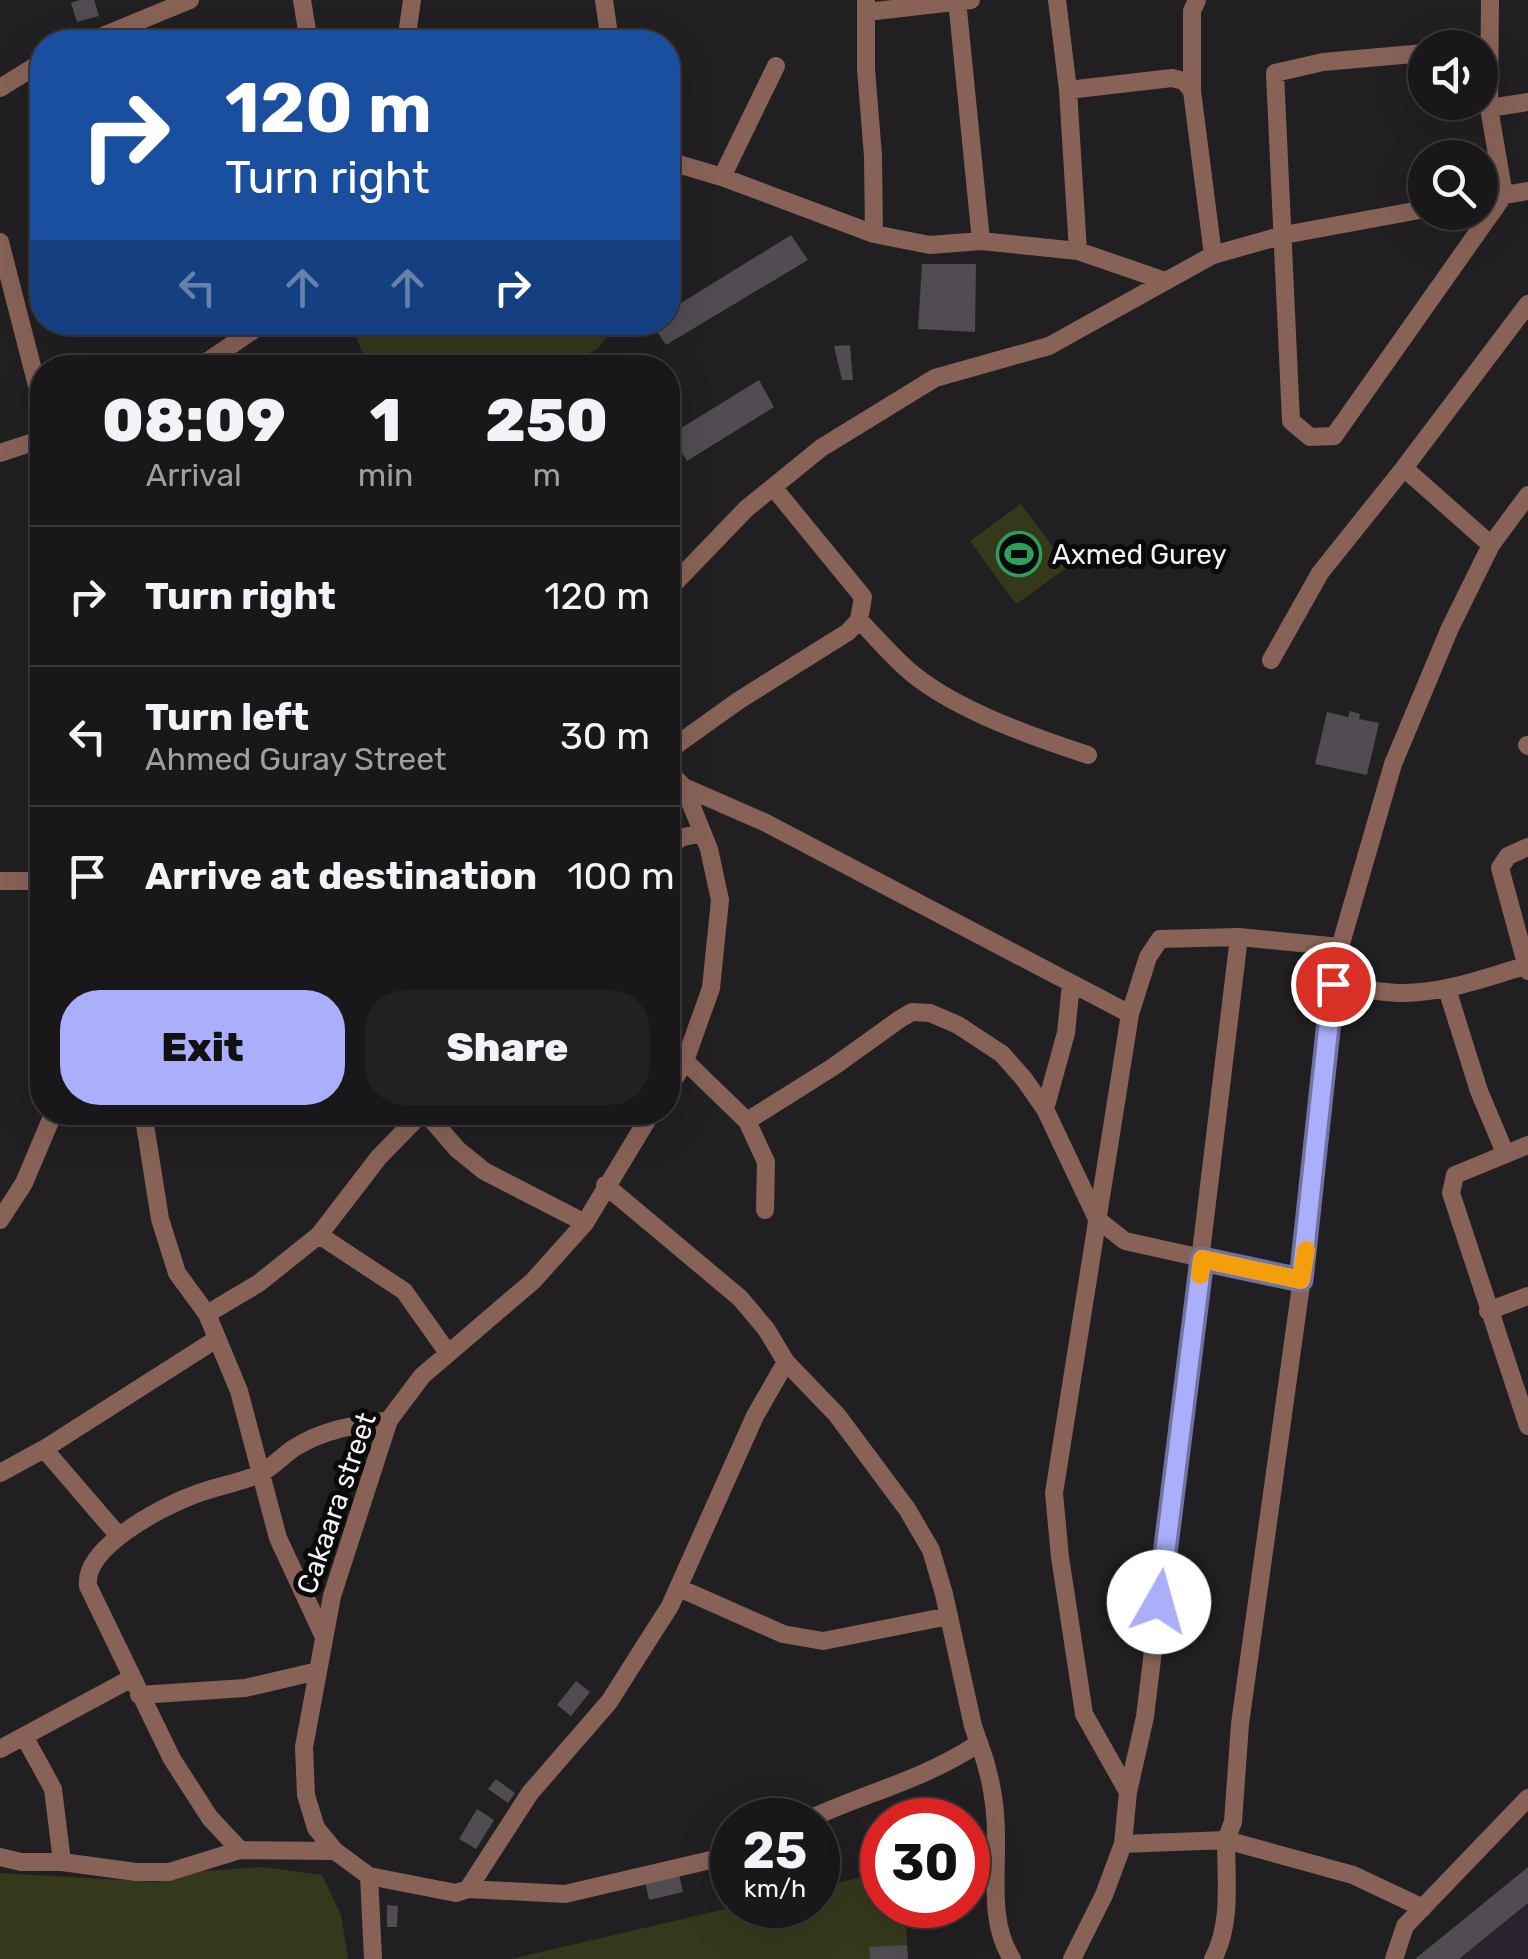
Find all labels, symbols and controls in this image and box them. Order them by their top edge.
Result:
map controls [1408,30,1498,230]
button: sound [1408,30,1498,120]
text: 120 m [225,67,432,150]
icon: right [60,70,190,200]
button: search [1408,140,1498,230]
text: Turn right [225,151,429,204]
icon: left [170,260,225,315]
icon: ahead [275,260,330,315]
icon: ahead [380,260,435,315]
icon: right [485,260,540,315]
text: 08:09 [102,385,286,456]
text: 1 [370,385,401,456]
text: 250 [485,385,608,456]
text: Arrival [146,456,242,494]
text: min [358,456,413,494]
text: m [532,456,561,494]
sports icon: Axmed Gurey [996,531,1042,577]
place label: Axmed Gurey [1052,538,1227,571]
icon: right [60,569,115,624]
text: Turn right [145,573,336,619]
text: 120 m [544,573,650,619]
text: Turn left [145,694,309,740]
icon: left [60,709,115,764]
text: 30 m [560,713,650,759]
text: Ahmed Guray Street [145,740,447,778]
icon: arrive [60,849,115,904]
text: Arrive at destination [145,853,537,899]
text: 100 m [567,853,675,899]
pin [1291,942,1376,1027]
icon: arrive [1306,957,1361,1012]
button: Exit [60,990,345,1105]
button: Share [365,990,650,1105]
street label: Cakaara street [290,1408,383,1598]
position arrow [1107,1550,1211,1654]
speed limit sign: 30 [860,1798,990,1928]
text: 25 [743,1821,807,1881]
text: km/h [744,1874,806,1903]

